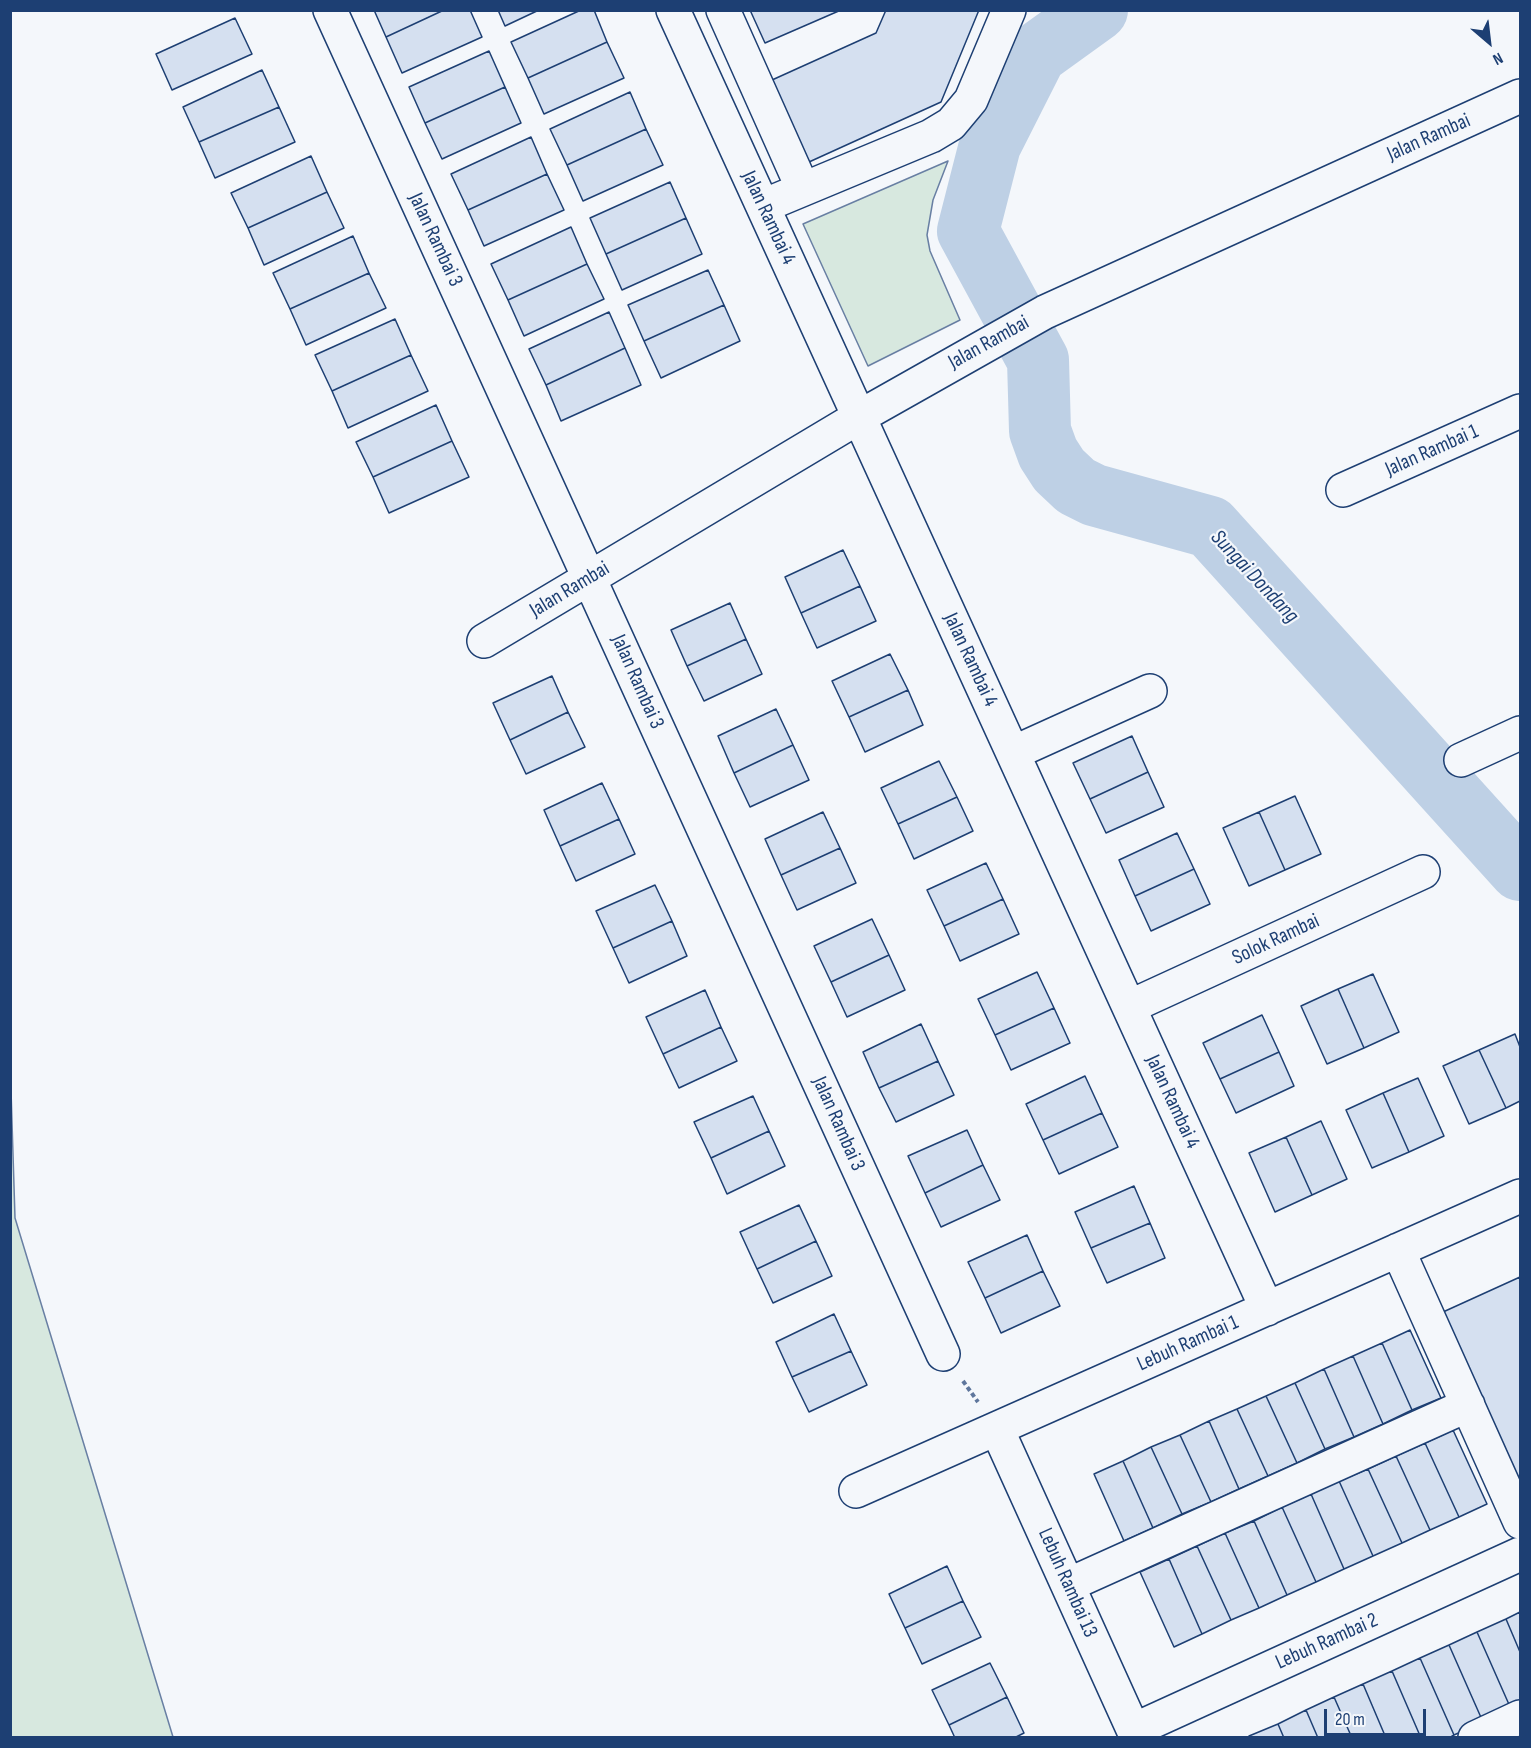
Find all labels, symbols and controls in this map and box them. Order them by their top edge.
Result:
north arrow [1459,12,1519,72]
text: N [1489,48,1506,69]
street label: Jalan Rambai [1384,109,1474,167]
street label: Jalan Rambai 4 [735,167,801,269]
street label: Jalan Rambai 3 [402,189,468,291]
street label: Jalan Rambai [944,311,1034,375]
street label: Jalan Rambai 1 [1382,419,1482,483]
water label: Sungai Dondang [1204,525,1304,629]
street label: Jalan Rambai [526,556,614,624]
street label: Jalan Rambai 4 [937,609,1003,711]
street label: Jalan Rambai 3 [605,631,669,733]
street label: Solok Rambai [1228,909,1324,971]
street label: Jalan Rambai 4 [1139,1051,1205,1153]
street label: Jalan Rambai 3 [806,1073,870,1175]
street label: Lebuh Rambai 1 [1133,1310,1243,1378]
street label: Lebuh Rambai 13 [1032,1524,1102,1642]
street label: Lebuh Rambai 2 [1272,1608,1382,1676]
scale bar [1327,1697,1429,1735]
text: 20 m [1335,1709,1365,1730]

